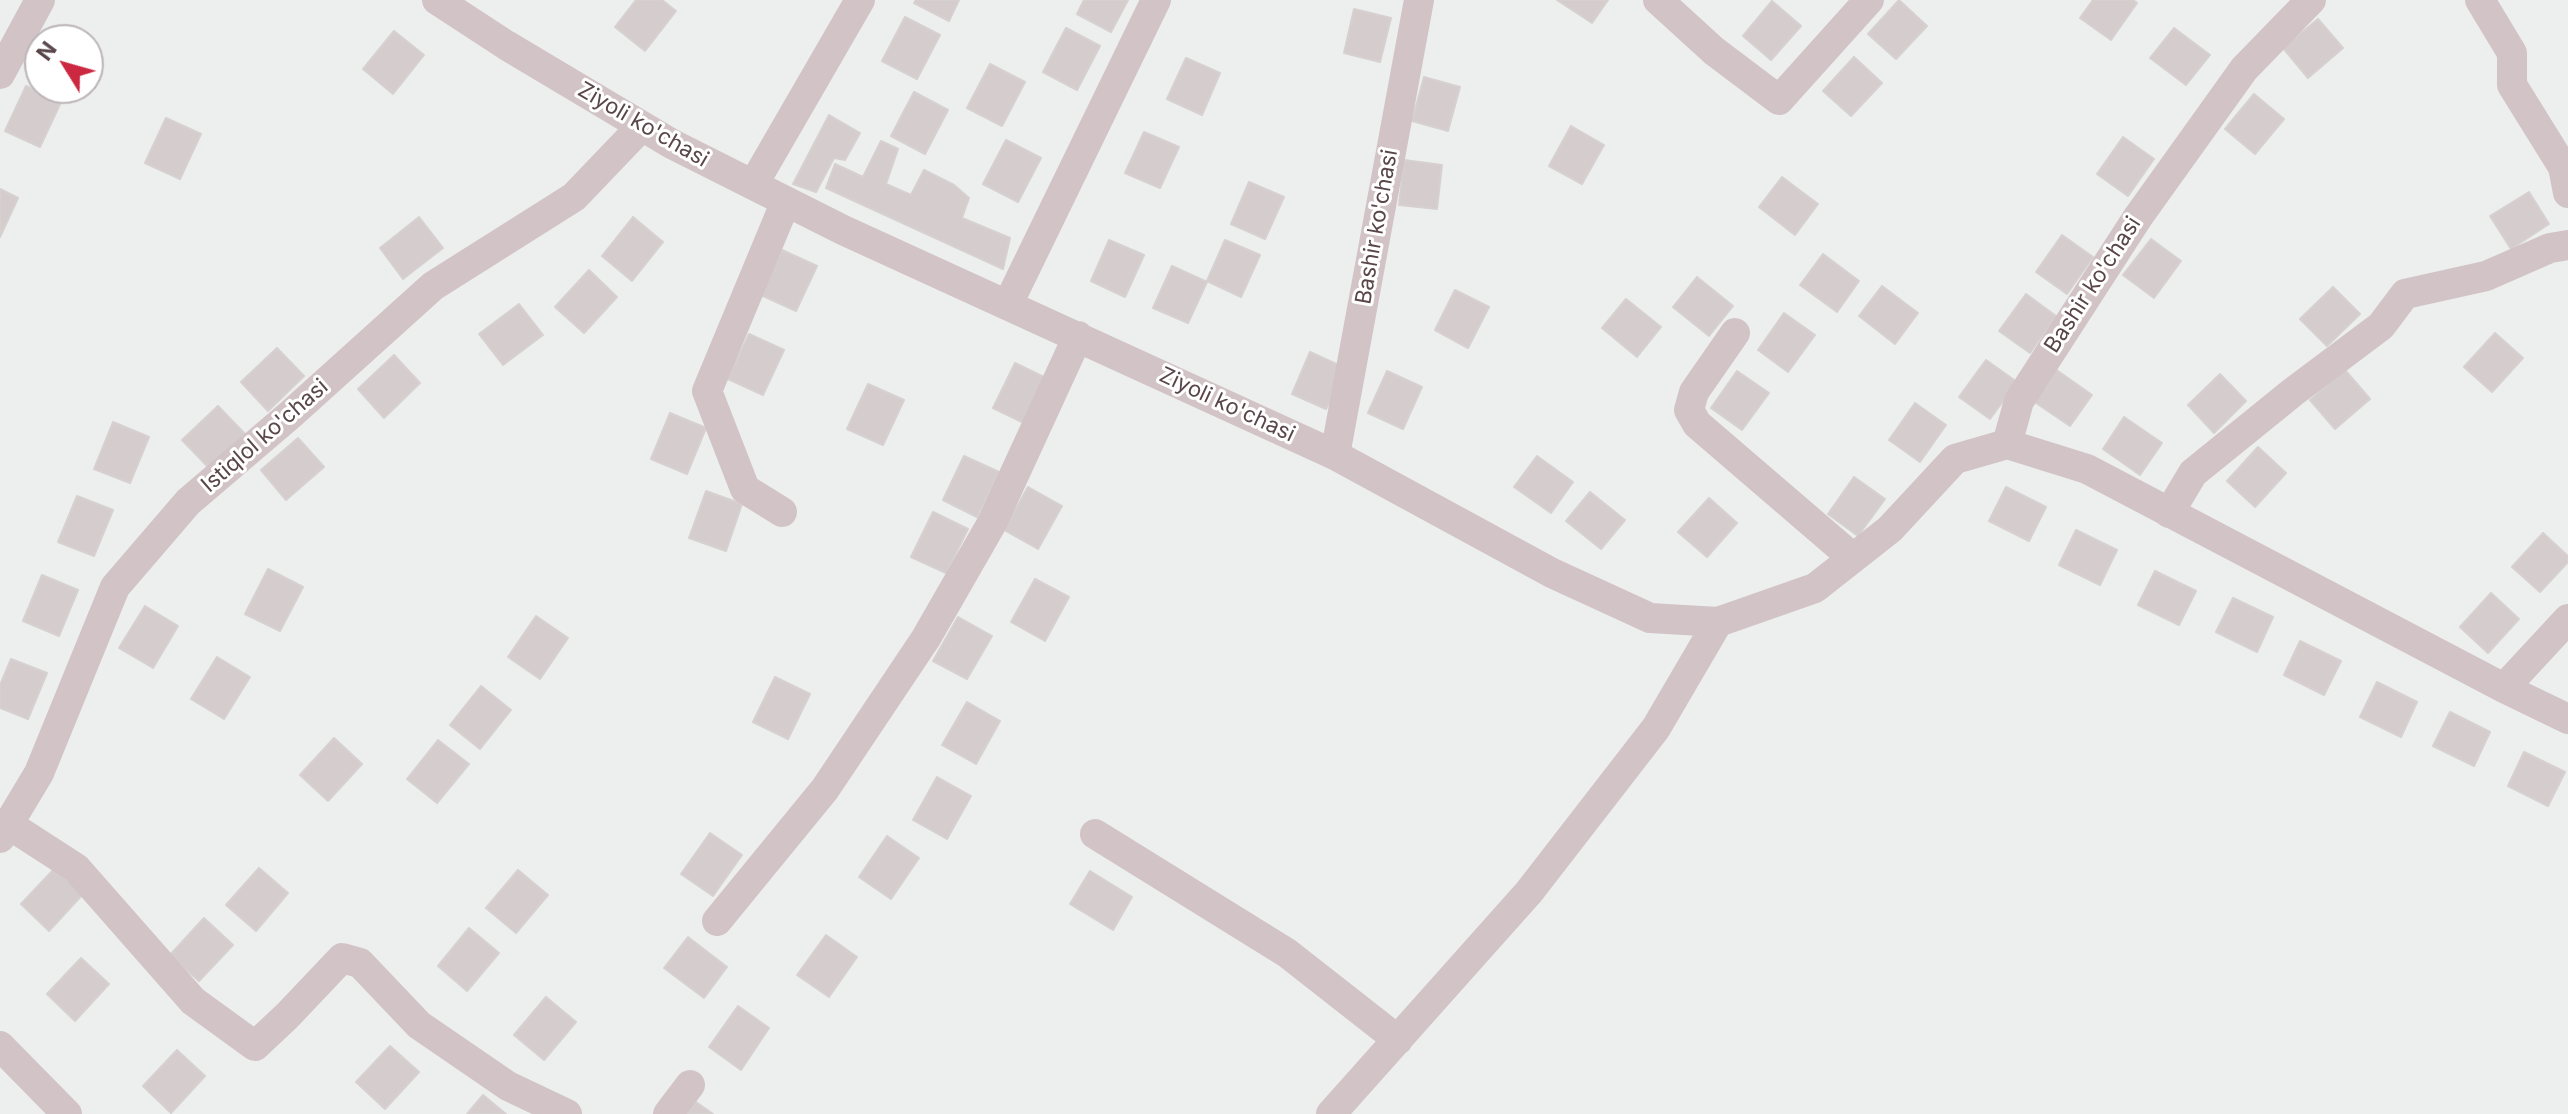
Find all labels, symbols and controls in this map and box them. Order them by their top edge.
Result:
north arrow [24,24,104,104]
text: N [31,36,62,65]
street label: Ziyoli ko'chasi [573,77,713,173]
street label: Bashir ko'chasi [1350,148,1404,306]
street label: Bashir ko'chasi [2039,212,2147,358]
street label: Ziyoli ko'chasi [1155,362,1299,448]
street label: Istiqlol ko'chasi [196,374,334,498]

